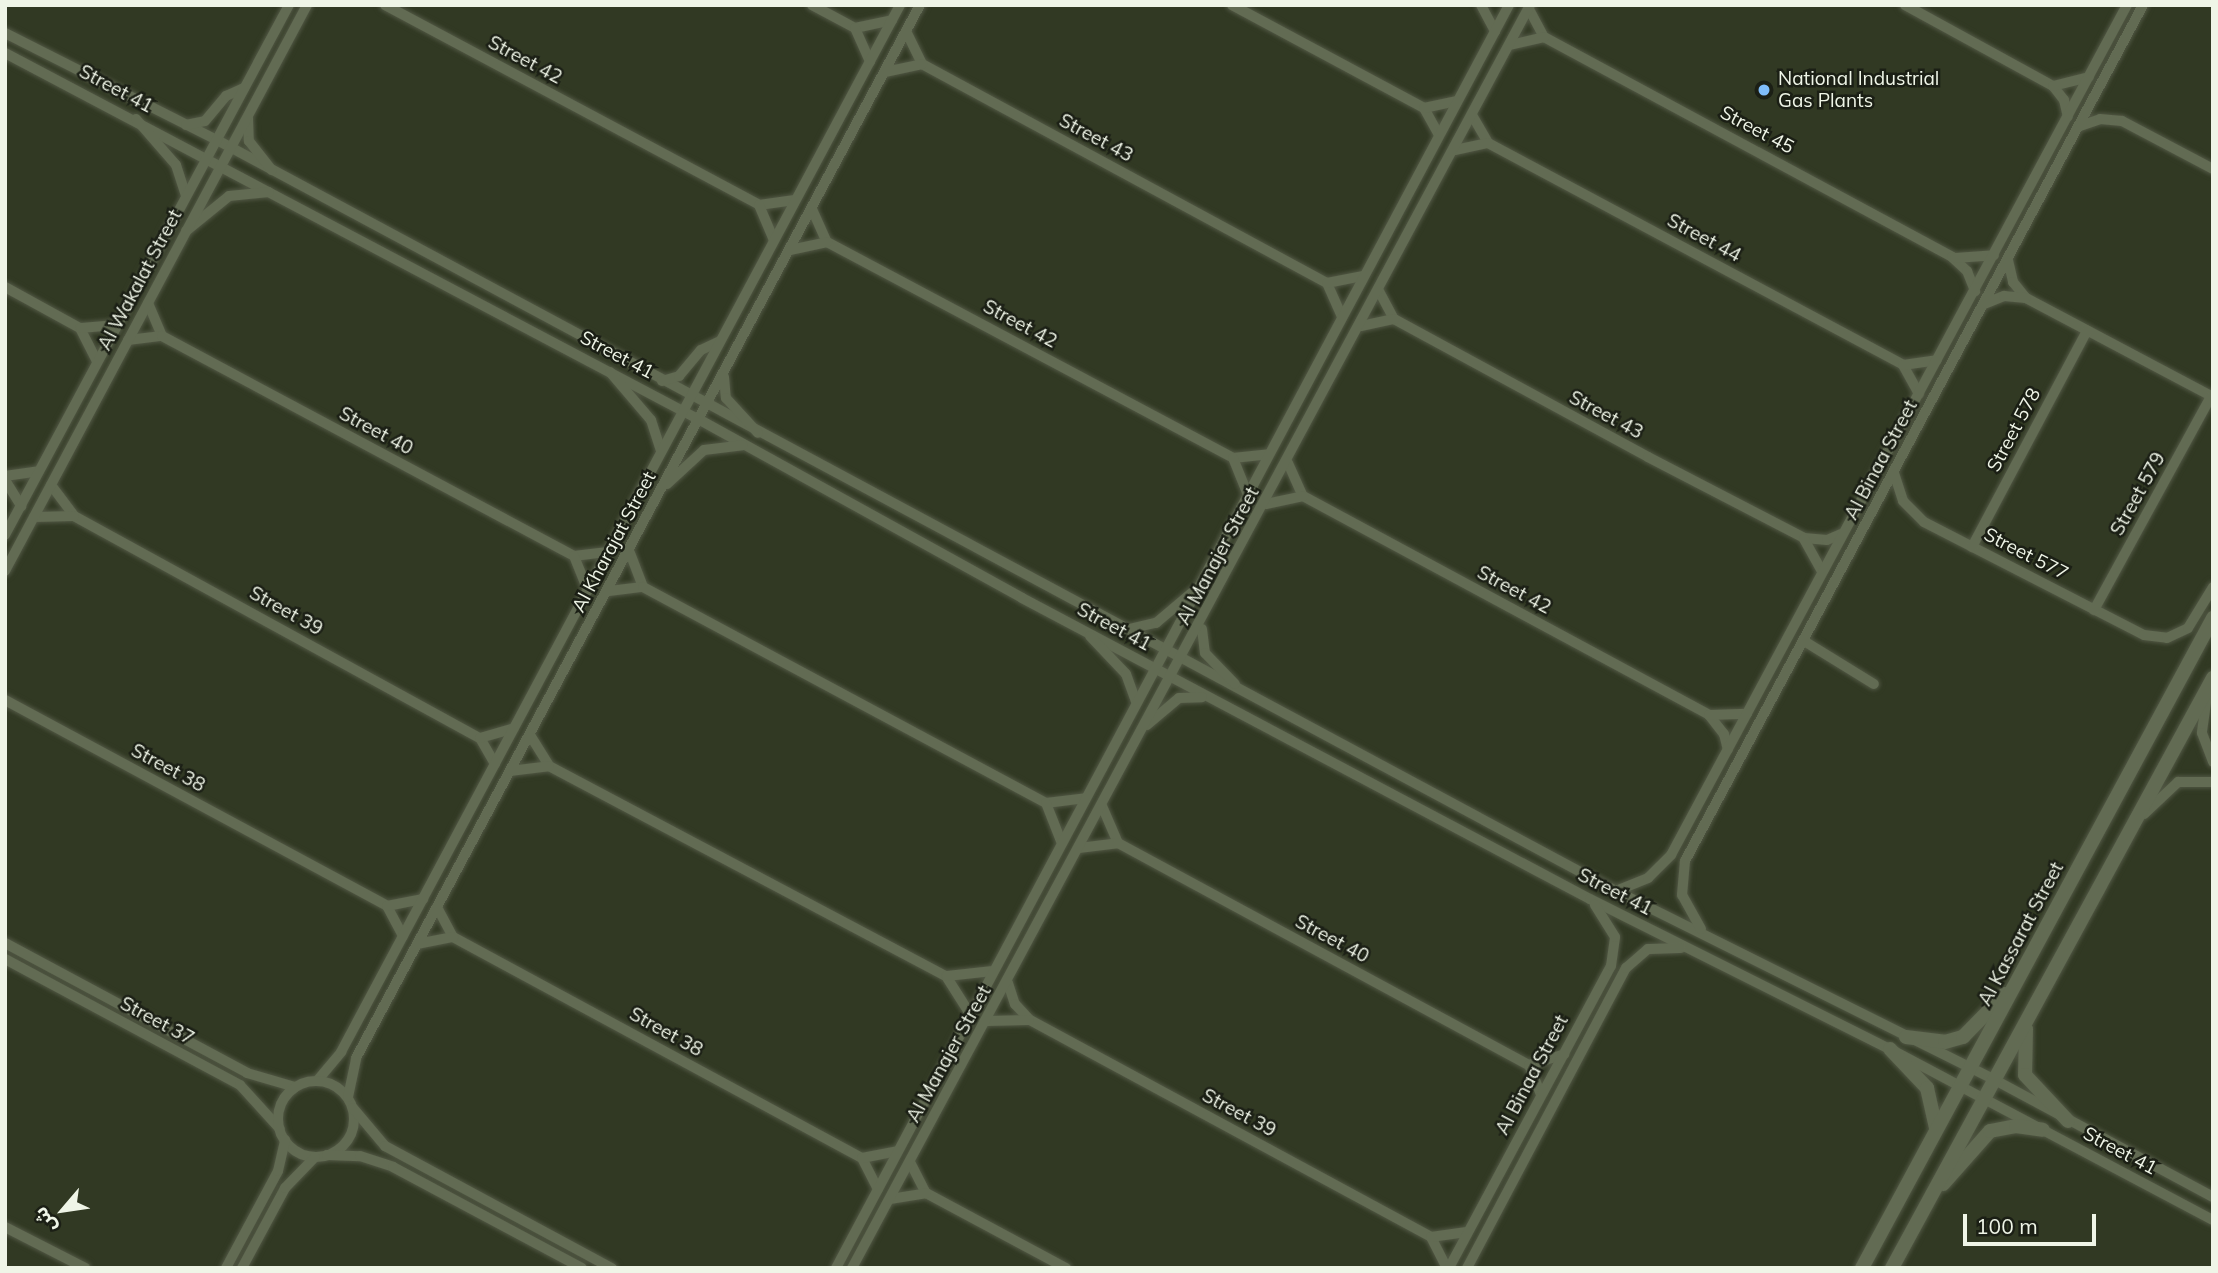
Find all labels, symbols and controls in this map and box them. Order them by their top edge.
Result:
street label: Street 42 [484,31,566,89]
street label: Street 41 [75,60,157,118]
place label: National Industrial Gas Plants [1778,68,1939,112]
marker: National Industrial Gas Plants [1756,82,1772,98]
street label: Street 45 [1716,101,1798,159]
street label: Street 43 [1055,109,1137,167]
street label: Al Wakalat Street [93,206,187,354]
street label: Street 44 [1663,209,1745,267]
street label: Street 42 [979,295,1061,353]
street label: Street 41 [576,326,658,384]
street label: Street 578 [1982,384,2046,476]
street label: Street 43 [1565,386,1647,444]
street label: Al Binaa Street [1840,396,1922,524]
street label: Street 40 [335,402,417,460]
street label: Street 579 [2106,448,2170,540]
street label: Al Kharajat Street [567,468,661,616]
street label: Al Manajer Street [1172,483,1264,629]
street label: Street 577 [1980,523,2072,585]
street label: Street 42 [1473,561,1555,619]
street label: Street 39 [245,582,327,640]
street label: Street 41 [1073,598,1155,656]
street label: Street 38 [127,739,209,797]
street label: Al Kassarat Street [1973,858,2069,1010]
street label: Street 41 [1574,864,1656,920]
street label: Street 40 [1291,910,1373,968]
street label: Al Manajer Street [902,982,996,1126]
street label: Street 37 [116,992,198,1050]
street label: Street 38 [625,1003,707,1061]
street label: Al Binaa Street [1491,1011,1573,1139]
street label: Street 39 [1198,1084,1280,1142]
street label: Street 41 [2079,1122,2161,1180]
north arrow [28,1175,98,1245]
scale bar [1966,1200,2099,1244]
text: ش [28,1203,61,1237]
text: 100 m [1976,1213,2038,1239]

